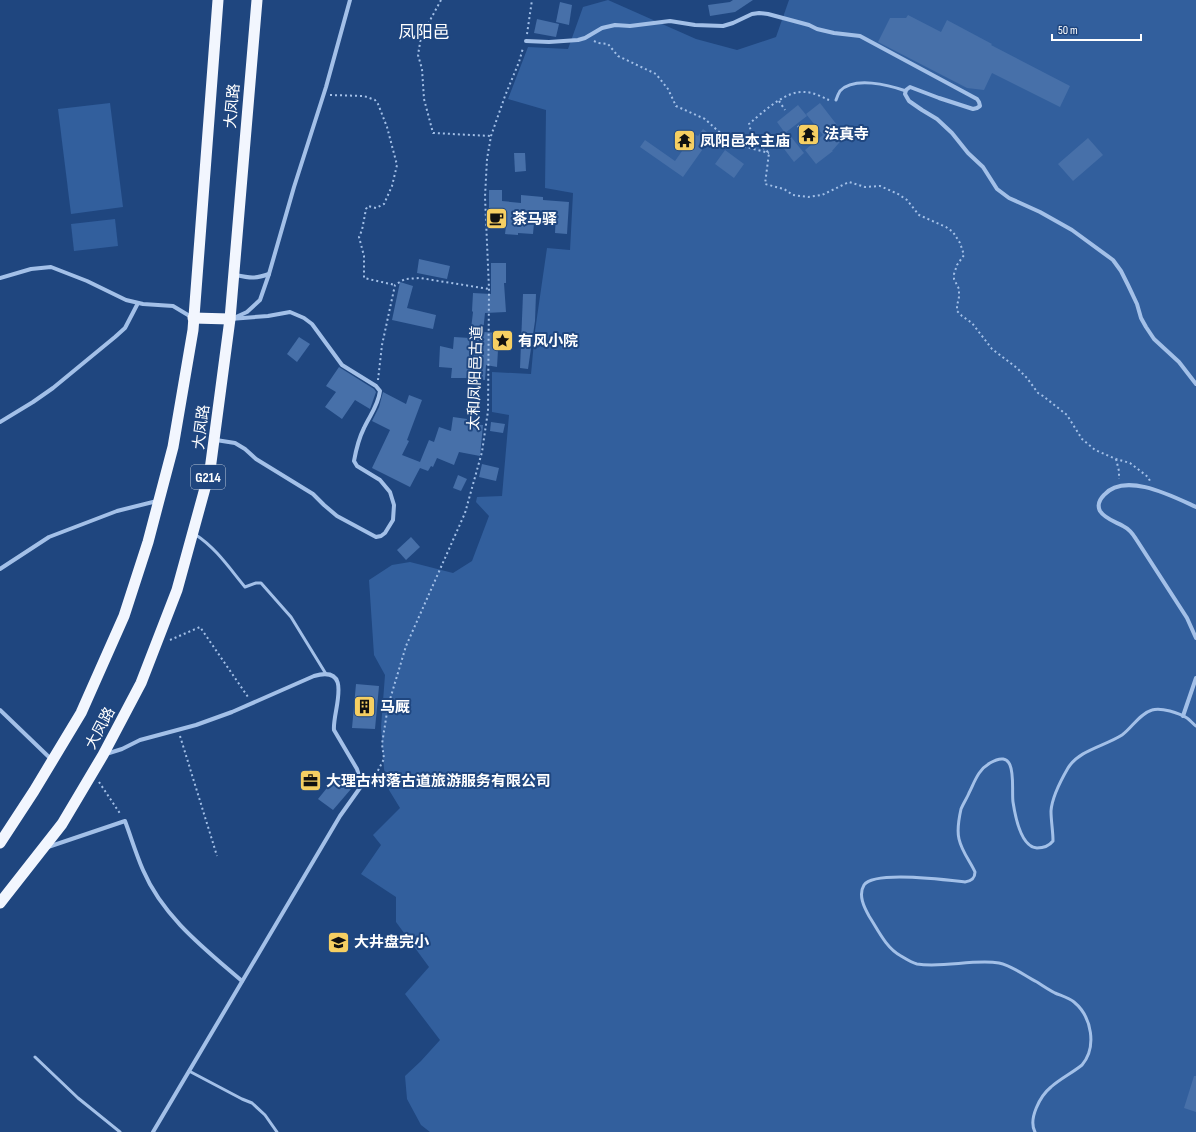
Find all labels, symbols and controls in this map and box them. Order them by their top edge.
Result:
scale bar [1052,16,1141,42]
district label: 凤阳邑 [399,23,450,43]
text: 50 m [1058,23,1078,38]
street label: 大凤路 [221,83,244,129]
temple icon: 法真寺 [795,121,821,147]
place label: 法真寺 [824,125,869,144]
temple icon: 凤阳邑本主庙 [672,128,698,154]
place label: 凤阳邑本主庙 [700,132,790,151]
cafe icon: 茶马驿 [483,206,509,232]
place label: 茶马驿 [512,210,557,229]
street label: 太和凤阳邑古道 [464,325,487,431]
place icon: 有风小院 [490,328,516,354]
place label: 有风小院 [518,332,578,351]
street label: 大凤路 [189,404,214,451]
road number: G214 [191,465,225,489]
building icon: 马厩 [352,694,378,720]
place label: 马厩 [380,698,410,717]
street label: 大凤路 [81,704,119,753]
office icon: 大理古村落古道旅游服务有限公司 [297,768,323,794]
place label: 大理古村落古道旅游服务有限公司 [326,772,551,791]
school or university icon: 大井盘完小 [325,929,351,955]
place label: 大井盘完小 [354,933,430,952]

